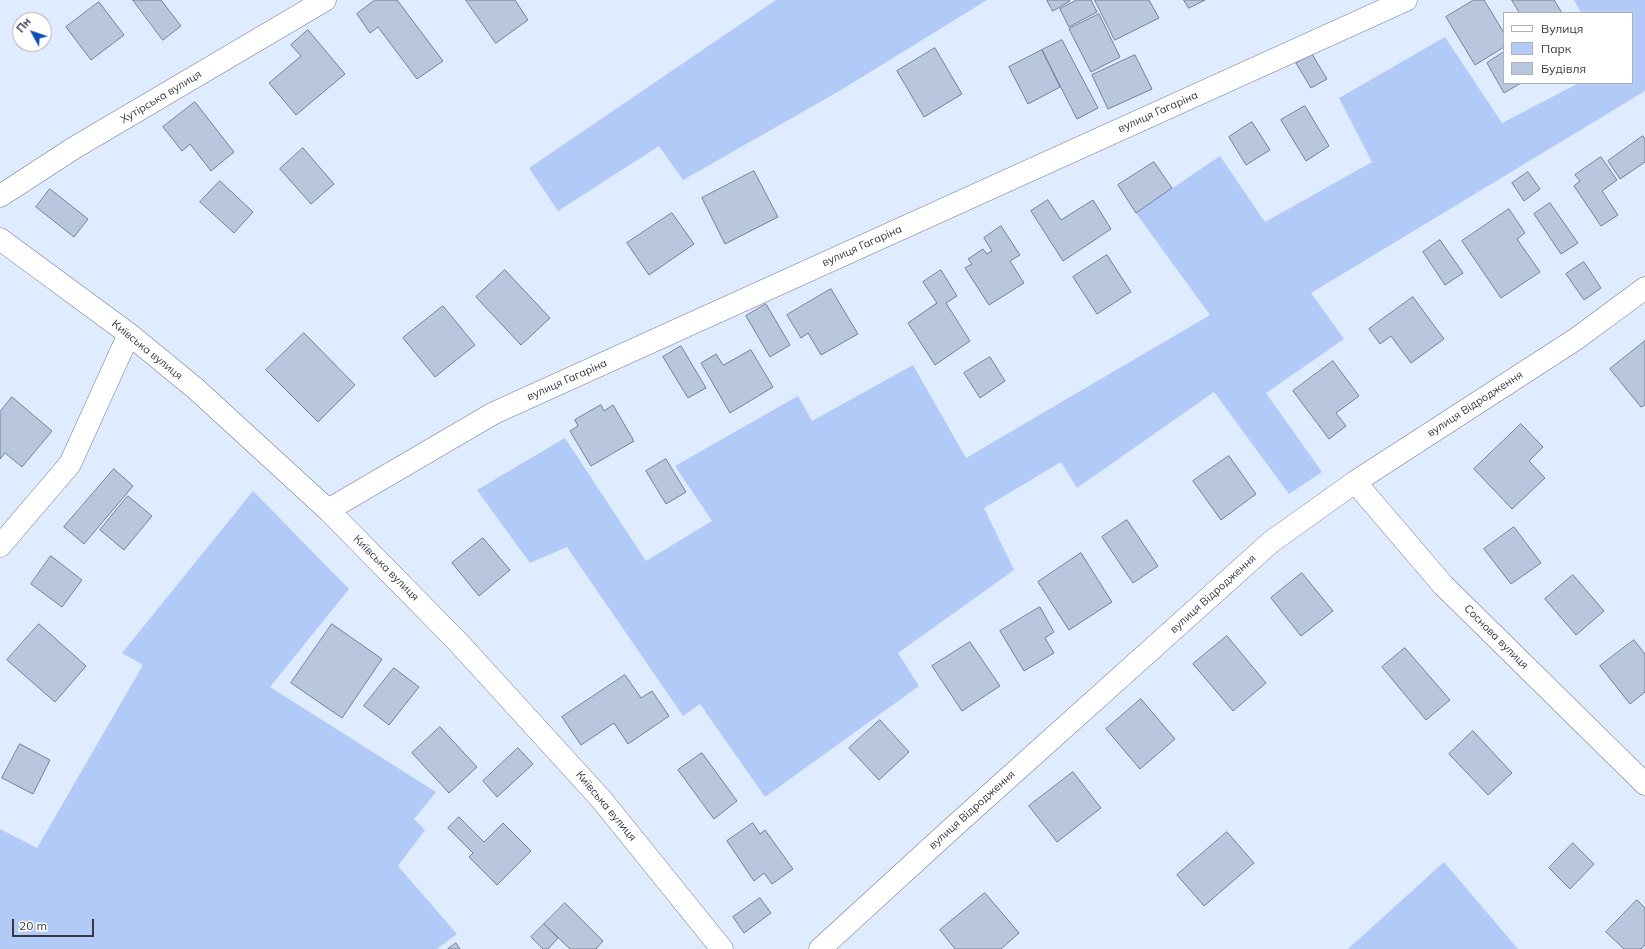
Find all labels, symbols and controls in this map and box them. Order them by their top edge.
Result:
north arrow [12,12,52,52]
legend [1503,12,1633,84]
text: Пн [13,15,34,35]
text: Вулиця [1541,21,1583,36]
text: Парк [1541,41,1571,56]
text: Будівля [1541,61,1586,76]
street label: Хутірська вулиця [118,68,204,126]
street label: вулиця Гагаріна [1116,88,1200,136]
street label: вулиця Гагаріна [820,222,904,270]
street label: Київська вулиця [109,317,185,383]
street label: вулиця Гагаріна [525,356,609,404]
street label: вулиця Відродження [1425,368,1525,440]
street label: Київська вулиця [350,532,422,604]
street label: вулиця Відродження [1167,552,1259,636]
street label: Соснова вулиця [1461,602,1531,672]
street label: Київська вулиця [573,768,639,844]
street label: вулиця Відродження [926,768,1018,852]
scale bar [14,911,96,937]
text: 20 m [19,918,47,933]

